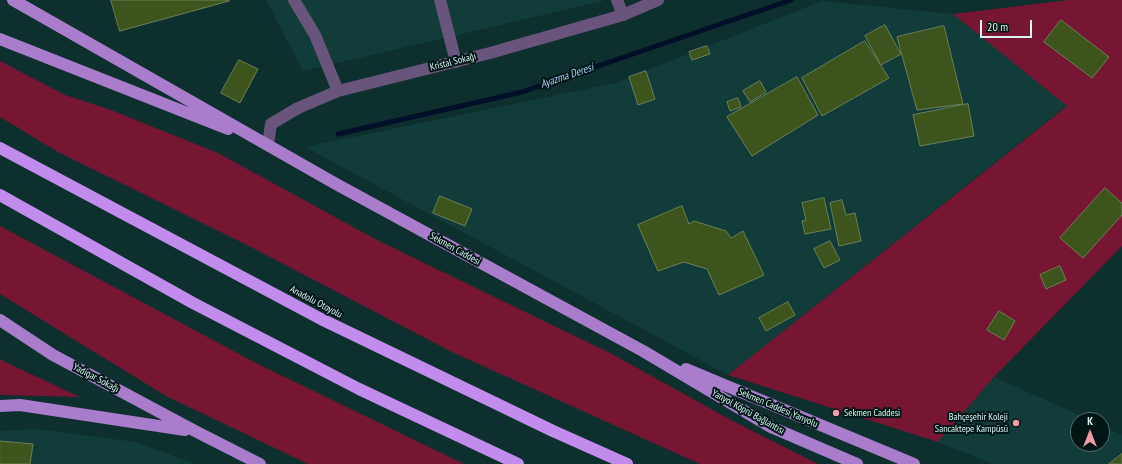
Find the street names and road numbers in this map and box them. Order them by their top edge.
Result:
street label: Kristal Sokağı [429,50,477,74]
street label: Sekmen Caddesi [428,230,482,268]
street label: Anadolu Otoyolu [288,283,344,321]
street label: Yadigar Sokağı [71,361,121,395]
street label: Sekmen Caddesi Yanyolu [736,386,820,430]
street label: Yanyol Köprü Bağlantısı [709,387,787,437]

